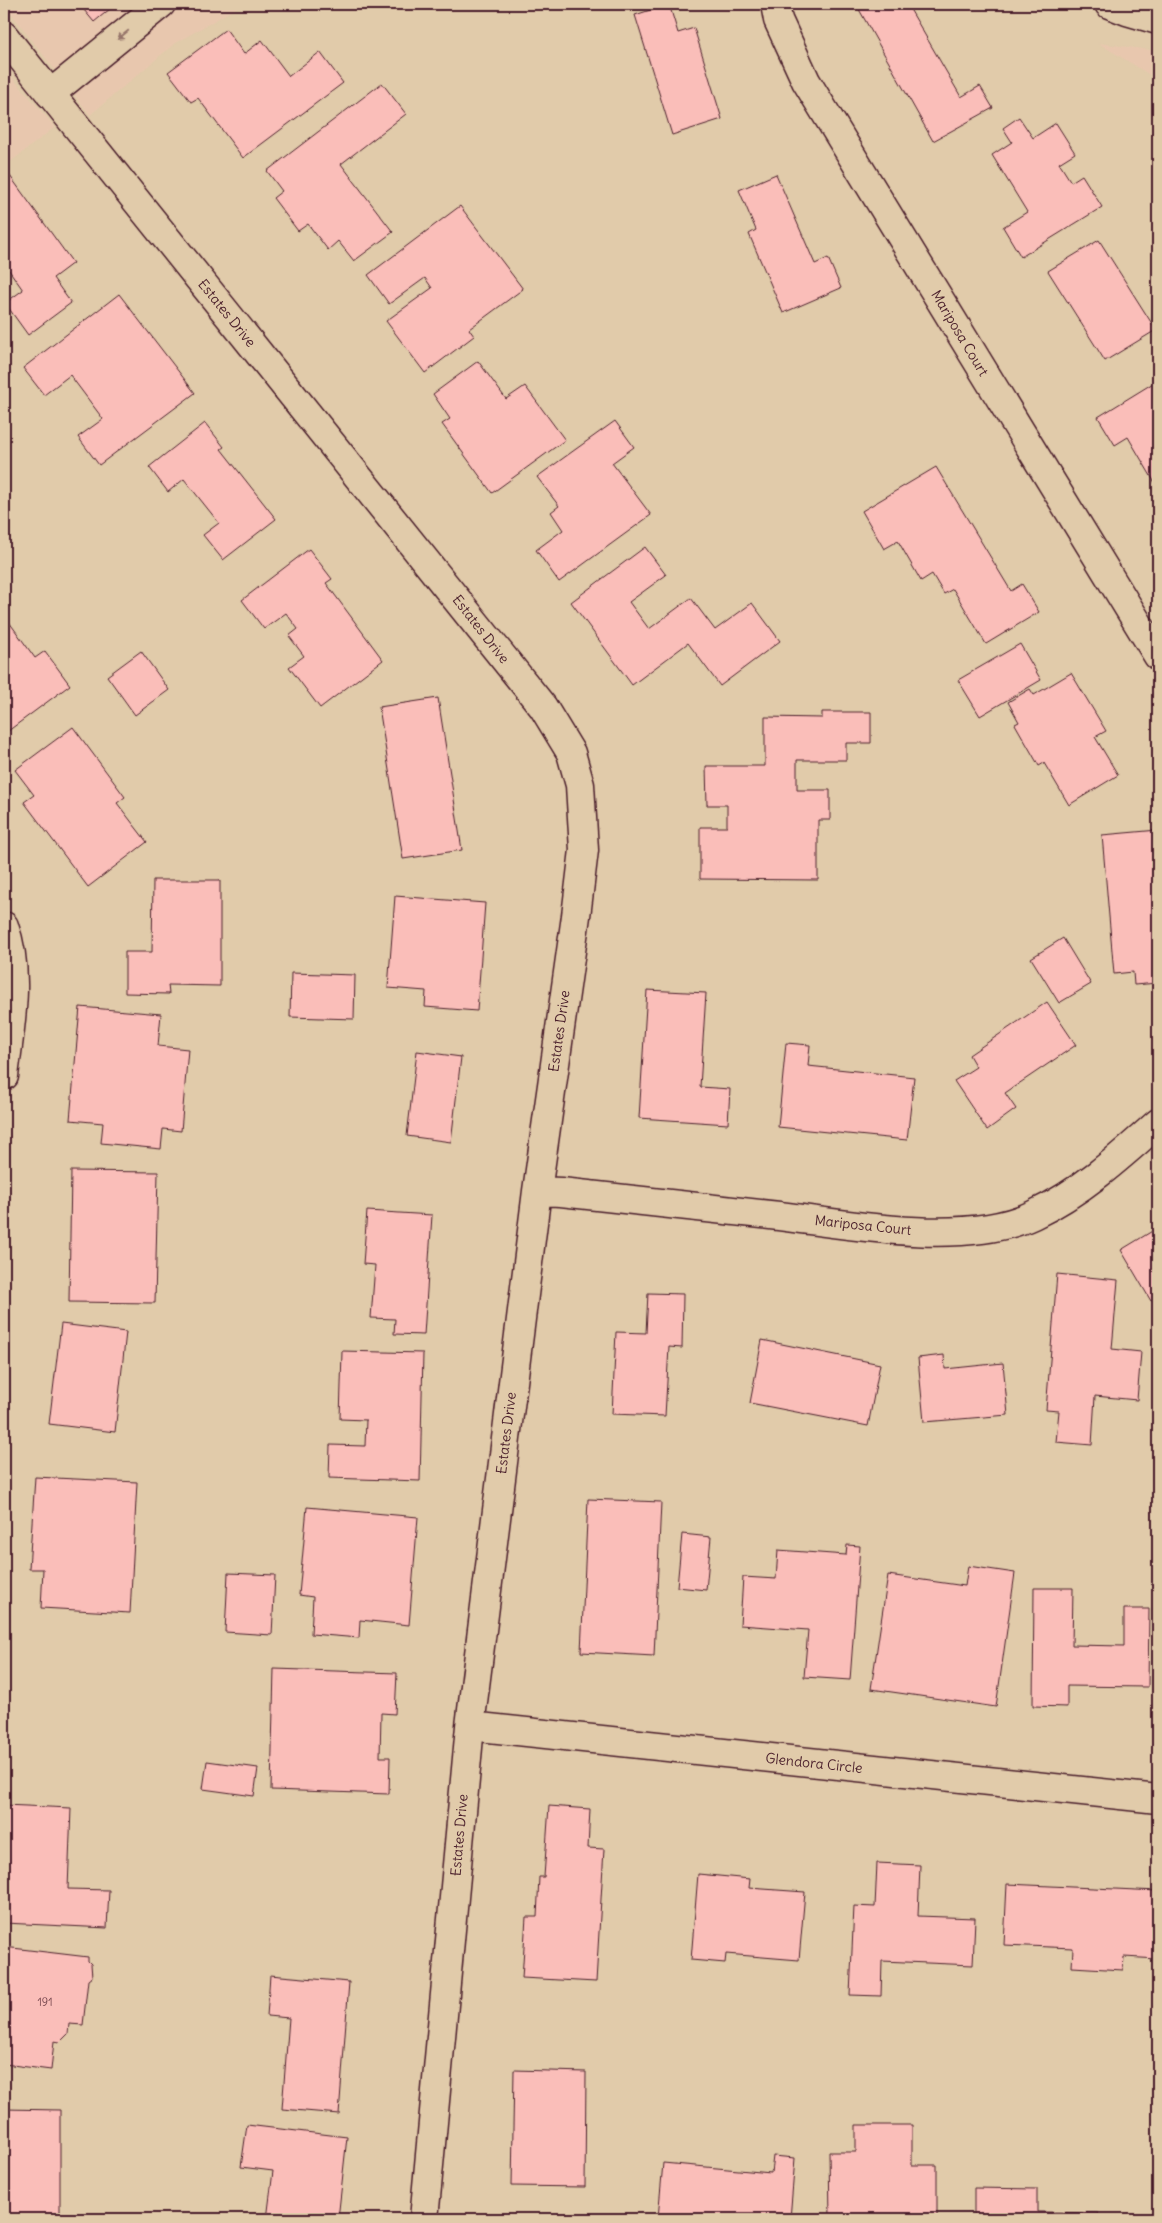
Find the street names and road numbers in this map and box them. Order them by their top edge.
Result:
street label: Estates Drive [194,275,260,351]
street label: Mariposa Court [927,287,993,380]
street label: Estates Drive [449,591,513,667]
street label: Estates Drive [544,989,574,1073]
street label: Mariposa Court [814,1211,913,1239]
street label: Estates Drive [492,1391,520,1475]
street label: Glendora Circle [765,1749,863,1777]
street label: Estates Drive [446,1793,472,1877]

